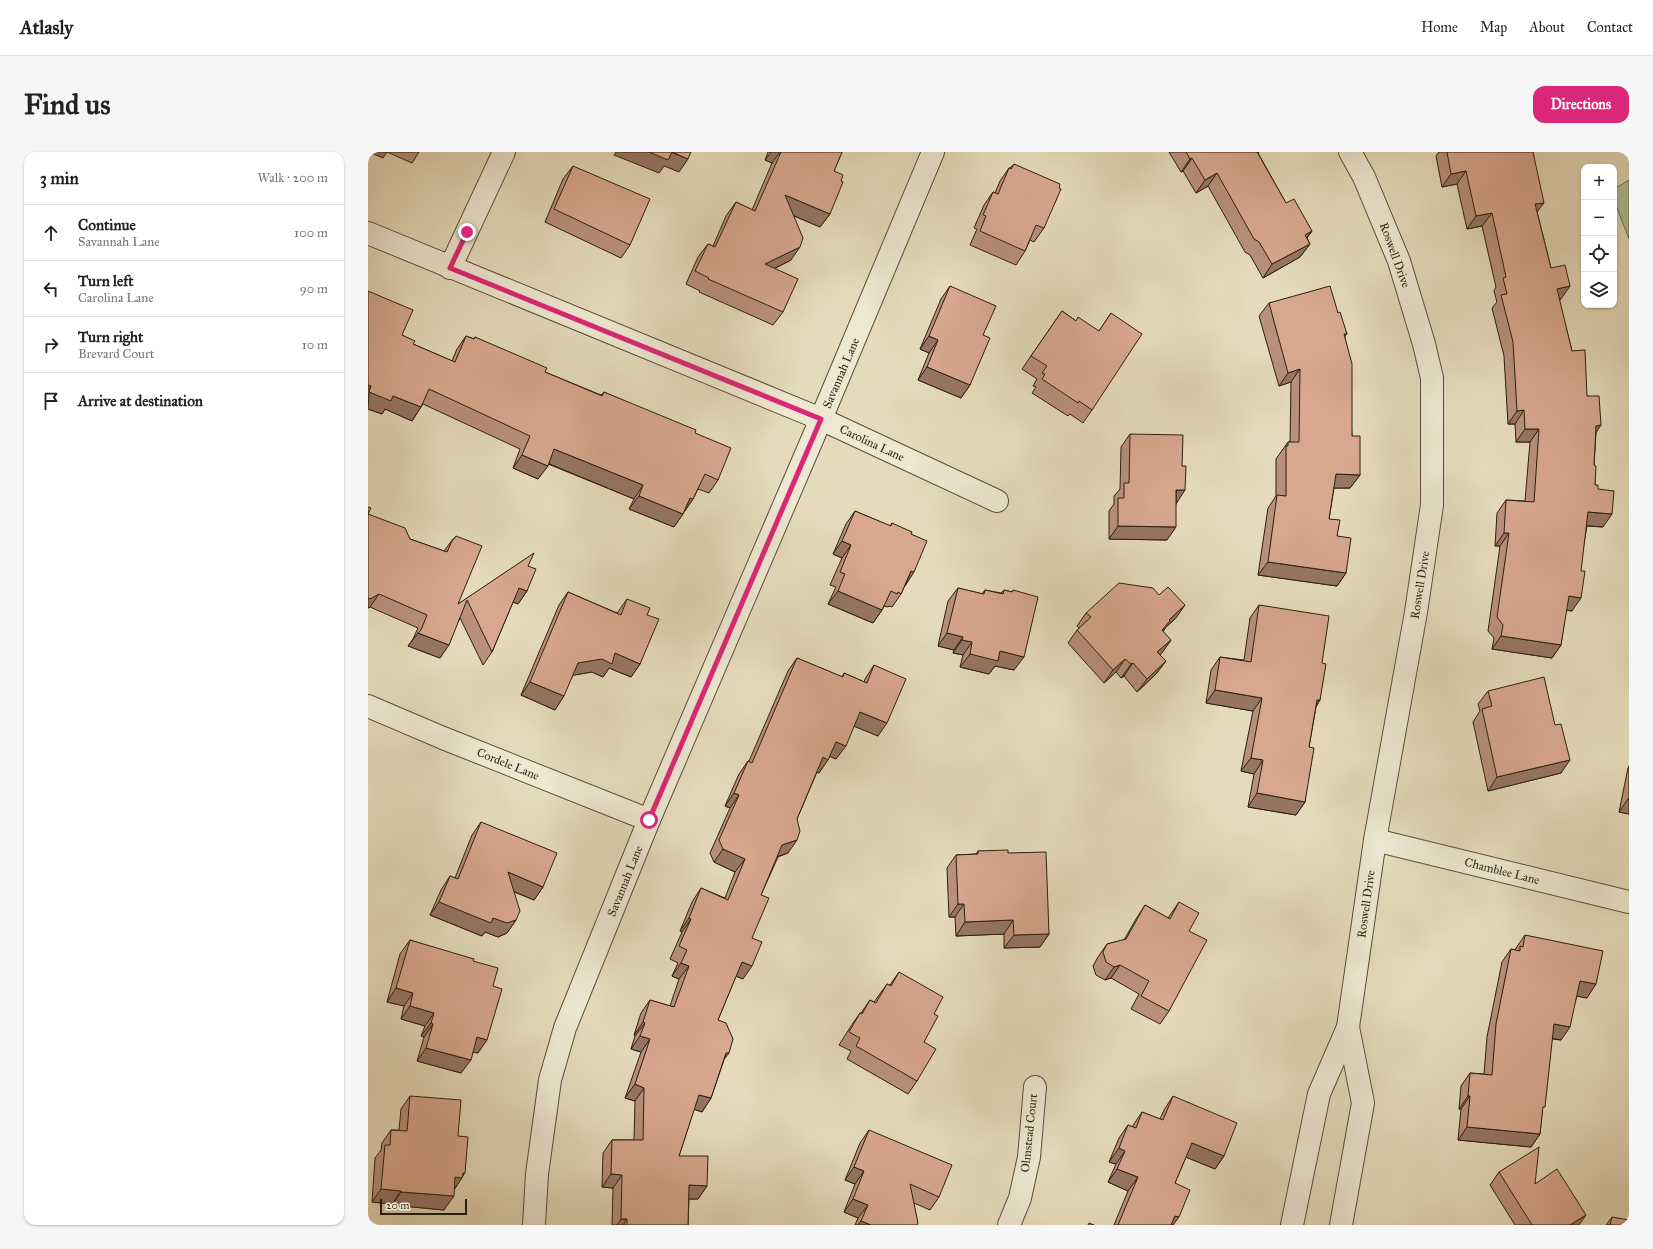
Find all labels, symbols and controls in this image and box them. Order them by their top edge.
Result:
text: Atlasly [20,16,73,39]
text: Home [1421,19,1458,36]
text: Map [1480,19,1507,36]
text: About [1529,19,1565,36]
text: Contact [1587,19,1633,36]
button: Directions [1533,86,1629,123]
text: Find us [24,87,110,122]
map controls [1581,164,1617,308]
button: + [1581,164,1617,200]
text: 3 min [40,168,79,189]
text: Walk · 200 m [258,170,328,186]
button: − [1581,200,1617,236]
text: Continue [78,216,136,234]
street label: Roswell Drive [1377,220,1413,290]
icon: ahead [40,222,62,244]
route end [458,223,476,241]
text: 100 m [294,225,328,241]
text: Savannah Lane [78,234,160,250]
button: locate [1581,236,1617,272]
text: Turn left [78,272,134,290]
button: layers [1581,272,1617,308]
icon: left [40,278,62,300]
text: 90 m [300,281,328,297]
text: Carolina Lane [78,290,154,306]
text: Turn right [78,328,143,346]
icon: right [40,334,62,356]
street label: Savannah Lane [820,336,862,410]
text: 10 m [302,337,328,353]
text: Brevard Court [78,346,154,362]
icon: arrive [40,390,62,412]
text: Arrive at destination [78,392,203,410]
street label: Carolina Lane [837,422,907,464]
street label: Roswell Drive [1408,550,1432,620]
street label: Cordele Lane [475,745,541,783]
route start [640,811,658,829]
street label: Savannah Lane [604,843,646,919]
street label: Chamblee Lane [1463,855,1541,887]
street label: Roswell Drive [1354,869,1378,939]
street label: Olmstead Court [1018,1092,1040,1173]
scale bar [380,1197,467,1216]
text: 20 m [386,1199,409,1212]

